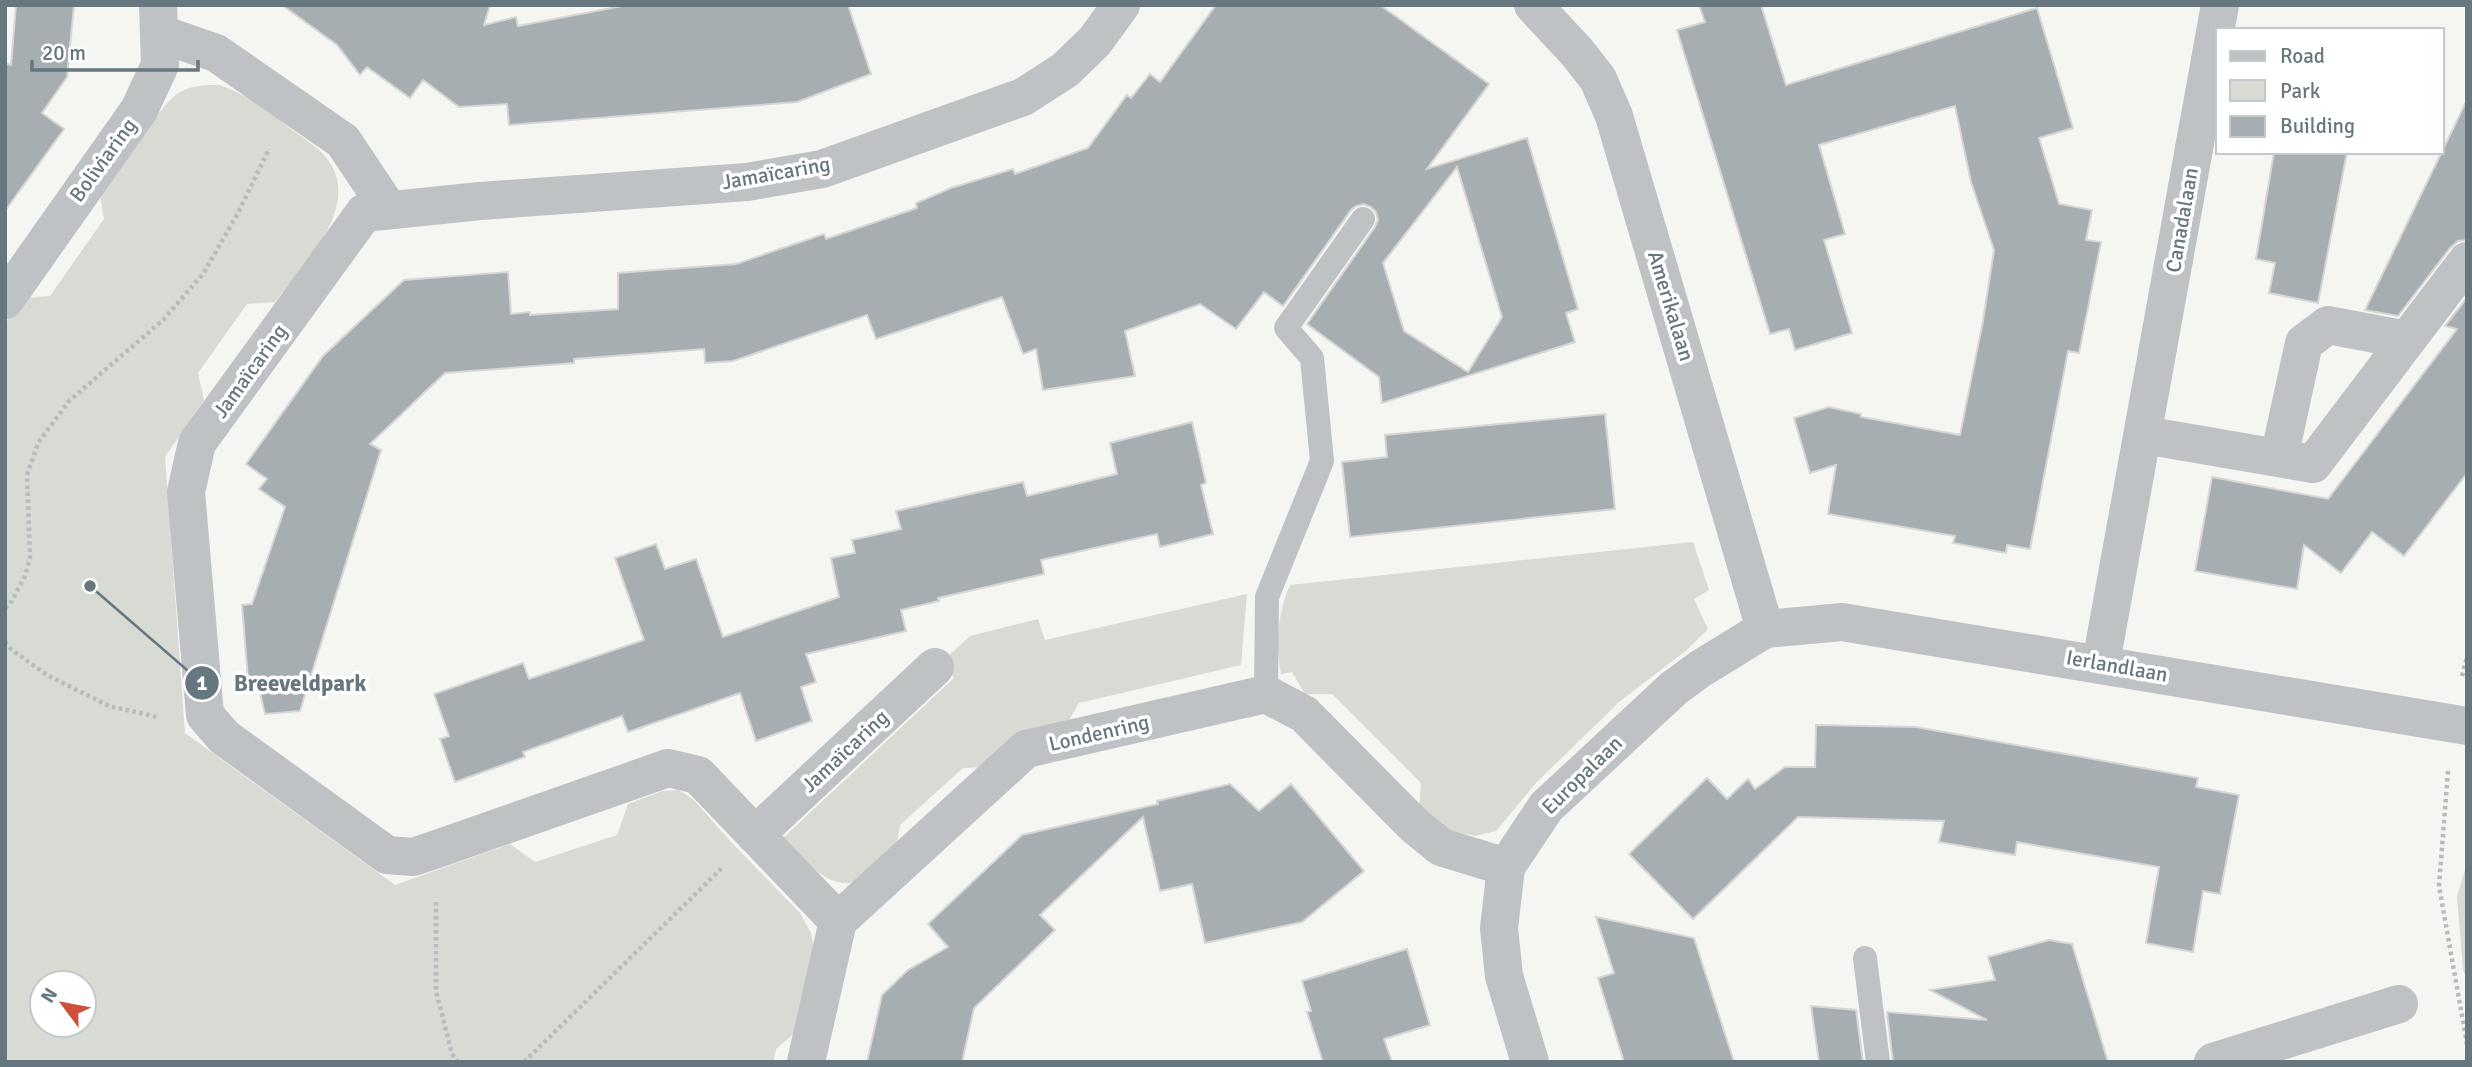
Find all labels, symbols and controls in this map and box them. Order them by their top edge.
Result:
scale bar [32,28,198,72]
legend [2216,28,2444,154]
text: 20 m [42,40,86,66]
text: Road [2280,43,2325,69]
text: Park [2280,78,2321,104]
street label: Boliviaring [64,113,142,207]
text: Building [2280,113,2355,139]
street label: Jamaïcaring [720,151,832,195]
street label: Canadalaan [2160,166,2204,274]
street label: Amerikalaan [1642,248,1700,364]
street label: Jamaïcaring [207,319,293,423]
street label: Ierlandlaan [2064,644,2170,688]
callout: Breeveldpark [184,661,380,705]
text: Breeveldpark [234,669,366,698]
text: 1 [196,670,208,696]
street label: Jamaïcaring [796,704,894,798]
street label: Londenring [1046,709,1152,757]
street label: Europalaan [1536,730,1628,820]
north arrow [28,969,98,1039]
text: N [36,984,63,1007]

